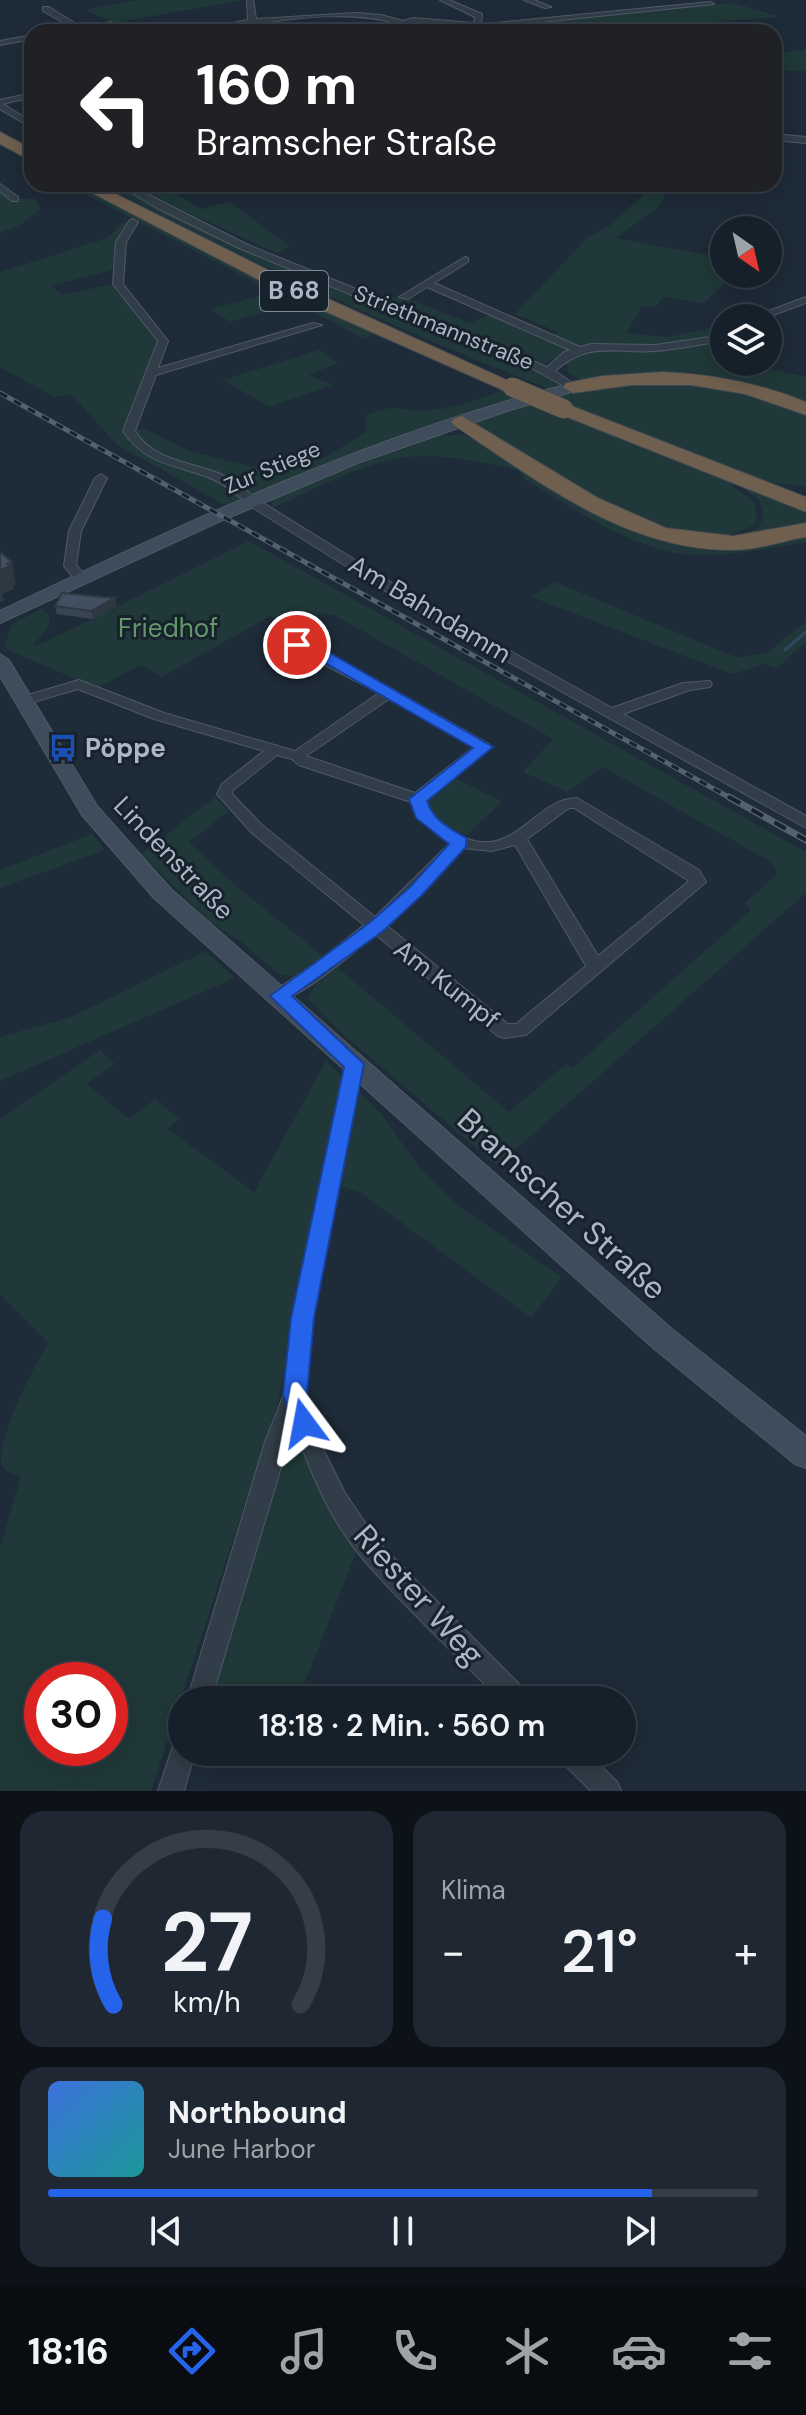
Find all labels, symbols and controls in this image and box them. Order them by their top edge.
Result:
text: 160 m [196,48,357,121]
icon: left [64,56,168,160]
text: Bramscher Straße [196,119,497,166]
north arrow [710,216,782,288]
map controls [710,216,782,376]
road number: B 68 [260,271,328,311]
street label: Striethmannstraße [350,278,538,377]
button: layers [710,304,782,376]
street label: Zur Stiege [220,434,325,501]
street label: Am Bahndamm [342,547,518,671]
park label: Friedhof [118,611,218,645]
pin [263,611,331,679]
icon: arrive [275,623,319,667]
place label: Pöppe [85,731,166,765]
bus stop icon: Pöppe [48,733,78,763]
street label: Lindenstraße [107,789,241,927]
street label: Am Kumpf [387,932,507,1036]
street label: Bramscher Straße [449,1099,675,1309]
position arrow [262,1381,346,1465]
street label: Riester Weg [344,1515,494,1675]
speed limit sign: 30 [24,1662,128,1766]
text: 18:18 · 2 Min. · 560 m [259,1706,545,1745]
text: Klima [441,1873,506,1907]
text: 27 [160,1888,253,1997]
text: 21° [561,1912,638,1991]
text: − [441,1923,465,1981]
text: + [734,1923,758,1981]
text: km/h [173,1984,240,2021]
text: Northbound [168,2093,347,2132]
text: June Harbor [168,2132,315,2166]
icon: previous [144,2209,188,2253]
icon: pause [381,2209,425,2253]
icon: next [618,2209,662,2253]
icon: directions [164,2323,220,2379]
icon: music [276,2323,332,2379]
icon: phone [387,2323,443,2379]
icon: climate [499,2323,555,2379]
icon: car [611,2323,667,2379]
icon: filters [722,2323,778,2379]
text: 18:16 [28,2328,109,2375]

